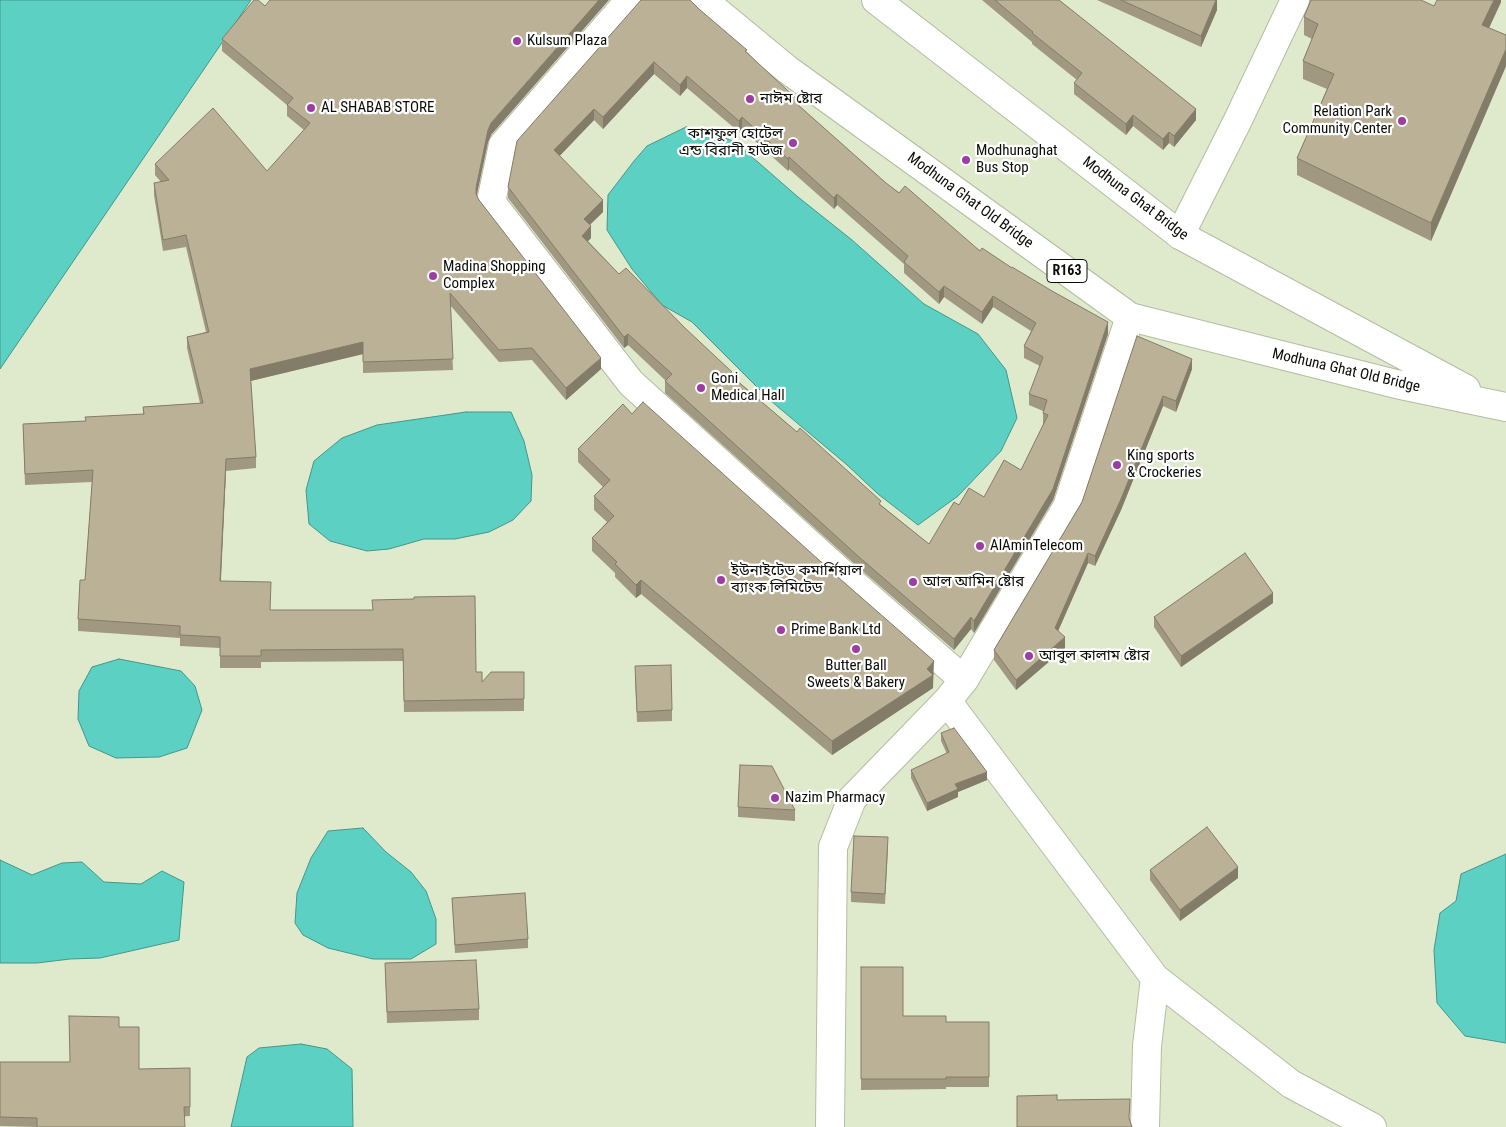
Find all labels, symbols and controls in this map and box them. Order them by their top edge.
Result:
place label: Kulsum Plaza [527,32,607,50]
marker: Kulsum Plaza [511,35,523,47]
place label: নাঈম ষ্টোর [760,90,822,108]
marker: নাঈম ষ্টোর [744,93,756,105]
place label: AL SHABAB STORE [321,99,434,117]
marker: AL SHABAB STORE [305,102,317,114]
place label: Relation Park Community Center [1282,103,1392,138]
marker: Relation Park Community Center [1396,115,1408,127]
place label: কাশফুল হোটেল এন্ড বিরানী হাউজ [679,125,783,160]
marker: কাশফুল হোটেল এন্ড বিরানী হাউজ [787,137,799,149]
place label: Modhunaghat Bus Stop [976,142,1058,177]
street label: Modhuna Ghat Old Bridge [904,149,1036,253]
street label: Modhuna Ghat Bridge [1078,153,1192,245]
marker: Modhunaghat Bus Stop [960,154,972,166]
place label: Madina Shopping Complex [443,258,546,293]
road number: R163 [1047,260,1087,282]
marker: Madina Shopping Complex [427,270,439,282]
street label: Modhuna Ghat Old Bridge [1270,345,1422,397]
place label: Goni Medical Hall [711,370,785,405]
marker: Goni Medical Hall [695,382,707,394]
place label: King sports & Crockeries [1127,447,1202,482]
marker: King sports & Crockeries [1111,459,1123,471]
place label: AlAminTelecom [990,537,1083,555]
marker: AlAminTelecom [974,540,986,552]
place label: ইউনাইটেড কমার্শিয়াল ব্যাংক লিমিটেড [731,562,862,597]
place label: আল আমিন ষ্টোর [923,573,1024,591]
marker: ইউনাইটেড কমার্শিয়াল ব্যাংক লিমিটেড [715,574,727,586]
marker: আল আমিন ষ্টোর [907,576,919,588]
place label: Prime Bank Ltd [791,621,881,639]
marker: Prime Bank Ltd [775,624,787,636]
marker: Butter Ball Sweets & Bakery [850,643,862,655]
place label: আবুল কালাম ষ্টোর [1039,647,1150,665]
marker: আবুল কালাম ষ্টোর [1023,650,1035,662]
place label: Butter Ball Sweets & Bakery [807,657,905,692]
place label: Nazim Pharmacy [785,789,885,807]
marker: Nazim Pharmacy [769,792,781,804]

